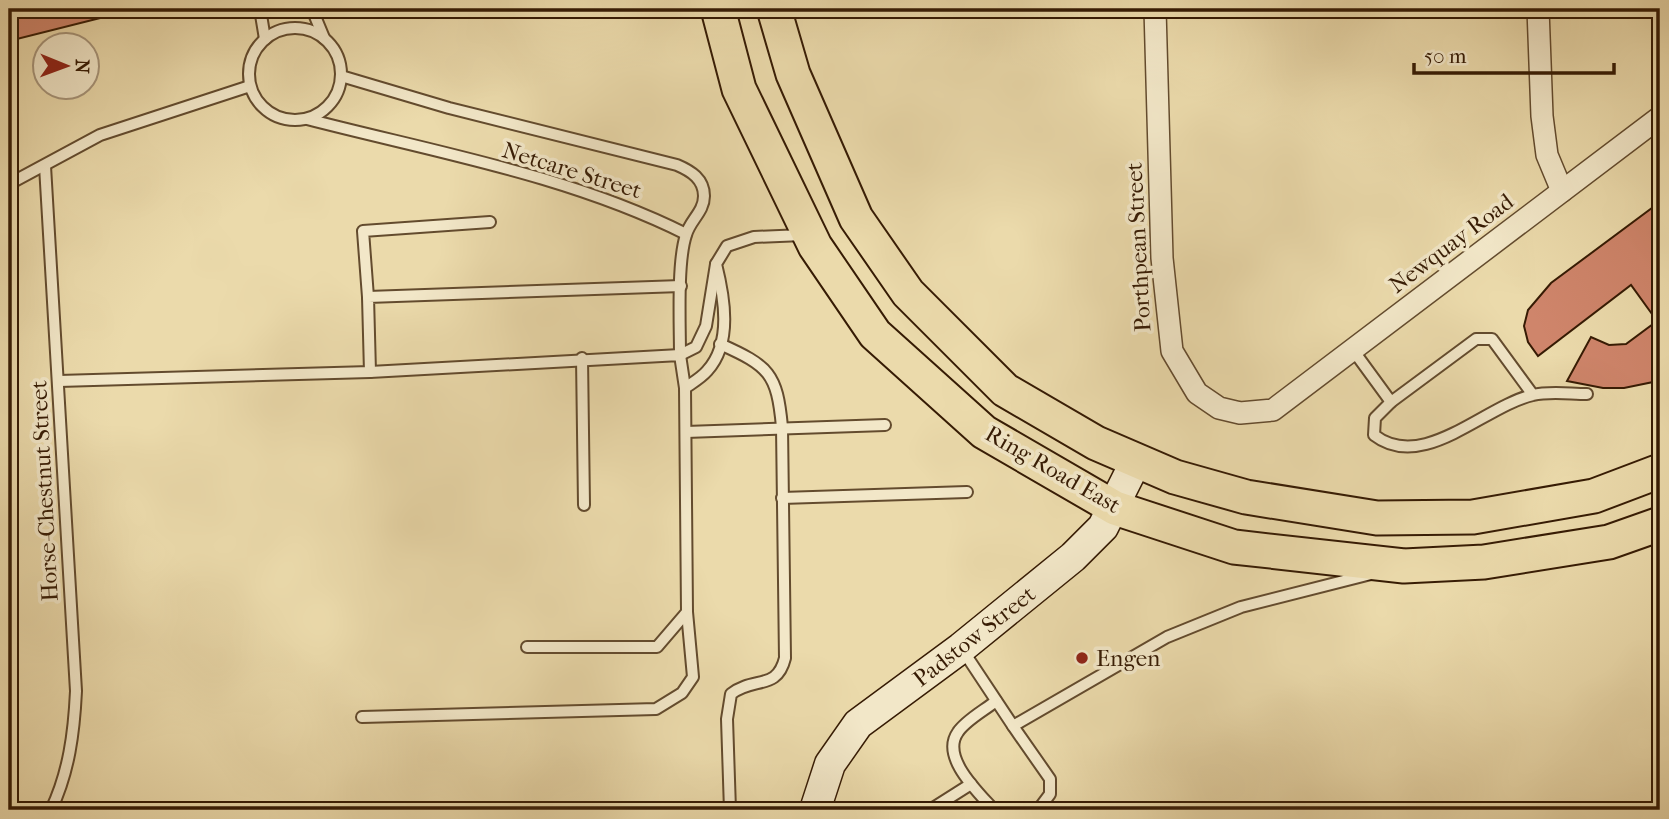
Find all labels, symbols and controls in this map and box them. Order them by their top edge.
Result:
north arrow [32,32,102,102]
scale bar [1414,32,1613,76]
text: 50 m [1424,44,1467,68]
text: N [71,59,93,74]
street label: Netcare Street [499,137,645,204]
street label: Porthpean Street [1121,162,1156,332]
street label: Newquay Road [1384,188,1519,299]
street label: Horse-Chestnut Street [25,380,64,602]
street label: Ring Road East [980,420,1125,519]
street label: Padstow Street [908,580,1041,692]
place label: Engen [1096,645,1161,672]
marker: Engen [1074,650,1090,666]

